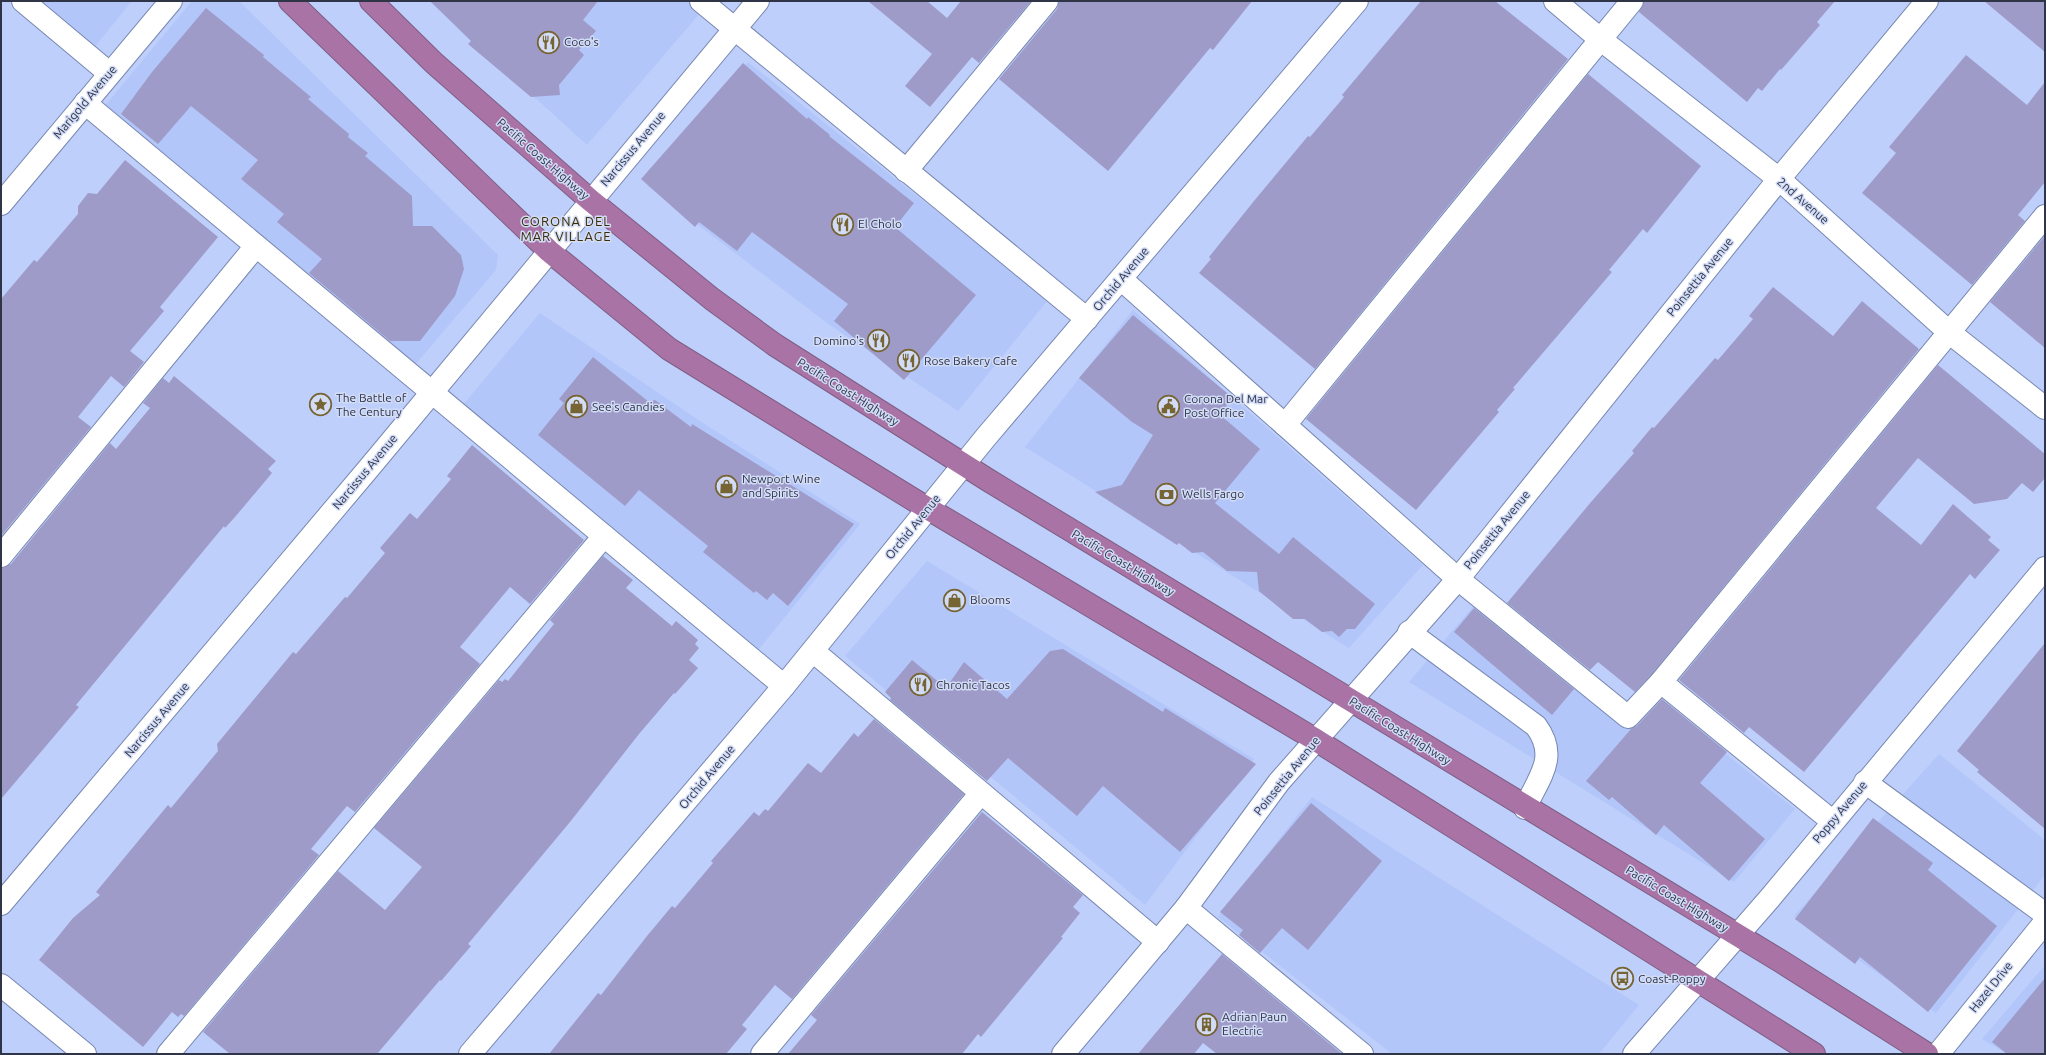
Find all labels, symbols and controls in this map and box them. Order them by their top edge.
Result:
restaurant icon: Coco's [536,29,562,55]
place label: Coco's [564,35,599,48]
street label: Marigold Avenue [50,63,119,141]
street label: Narcissus Avenue [598,109,668,189]
street label: Pacific Coast Highway [495,115,592,202]
street label: 2nd Avenue [1775,175,1832,226]
restaurant icon: El Cholo [829,211,855,237]
district label: CORONA DEL MAR VILLAGE [520,214,612,243]
place label: El Cholo [858,217,902,230]
street label: Poinsettia Avenue [1664,235,1735,319]
street label: Orchid Avenue [1090,244,1151,313]
restaurant icon: Domino's [866,328,892,354]
place label: Domino's [814,334,864,347]
restaurant icon: Rose Bakery Cafe [895,348,921,374]
place label: Rose Bakery Cafe [924,354,1017,367]
street label: Pacific Coast Highway [795,355,902,428]
place label: The Battle of The Century [336,391,407,418]
place icon: The Battle of The Century [307,392,333,418]
place label: Corona Del Mar Post Office [1184,392,1268,419]
public building icon: Corona Del Mar Post Office [1156,393,1182,419]
shop icon: See's Candies [564,394,590,420]
place label: See's Candies [592,400,664,413]
street label: Narcissus Avenue [330,432,400,512]
place label: Newport Wine and Spirits [742,472,820,499]
shop icon: Newport Wine and Spirits [713,473,739,499]
bank icon: Wells Fargo [1153,481,1179,507]
place label: Wells Fargo [1182,487,1244,500]
street label: Poinsettia Avenue [1461,488,1532,572]
street label: Orchid Avenue [883,492,943,562]
street label: Pacific Coast Highway [1070,527,1177,598]
shop icon: Blooms [941,587,967,613]
place label: Blooms [970,593,1010,606]
restaurant icon: Chronic Tacos [907,672,933,698]
place label: Chronic Tacos [936,678,1010,691]
street label: Narcissus Avenue [122,680,192,760]
street label: Pacific Coast Highway [1347,694,1454,767]
street label: Poinsettia Avenue [1251,734,1322,818]
street label: Orchid Avenue [676,742,737,811]
street label: Poppy Avenue [1810,778,1869,845]
street label: Pacific Coast Highway [1624,863,1731,934]
street label: Hazel Drive [1966,959,2015,1014]
bus stop icon: Coast-Poppy [1610,966,1636,992]
place label: Coast-Poppy [1638,972,1706,985]
place label: Adrian Paun Electric [1222,1010,1287,1037]
building icon: Adrian Paun Electric [1193,1011,1219,1037]

